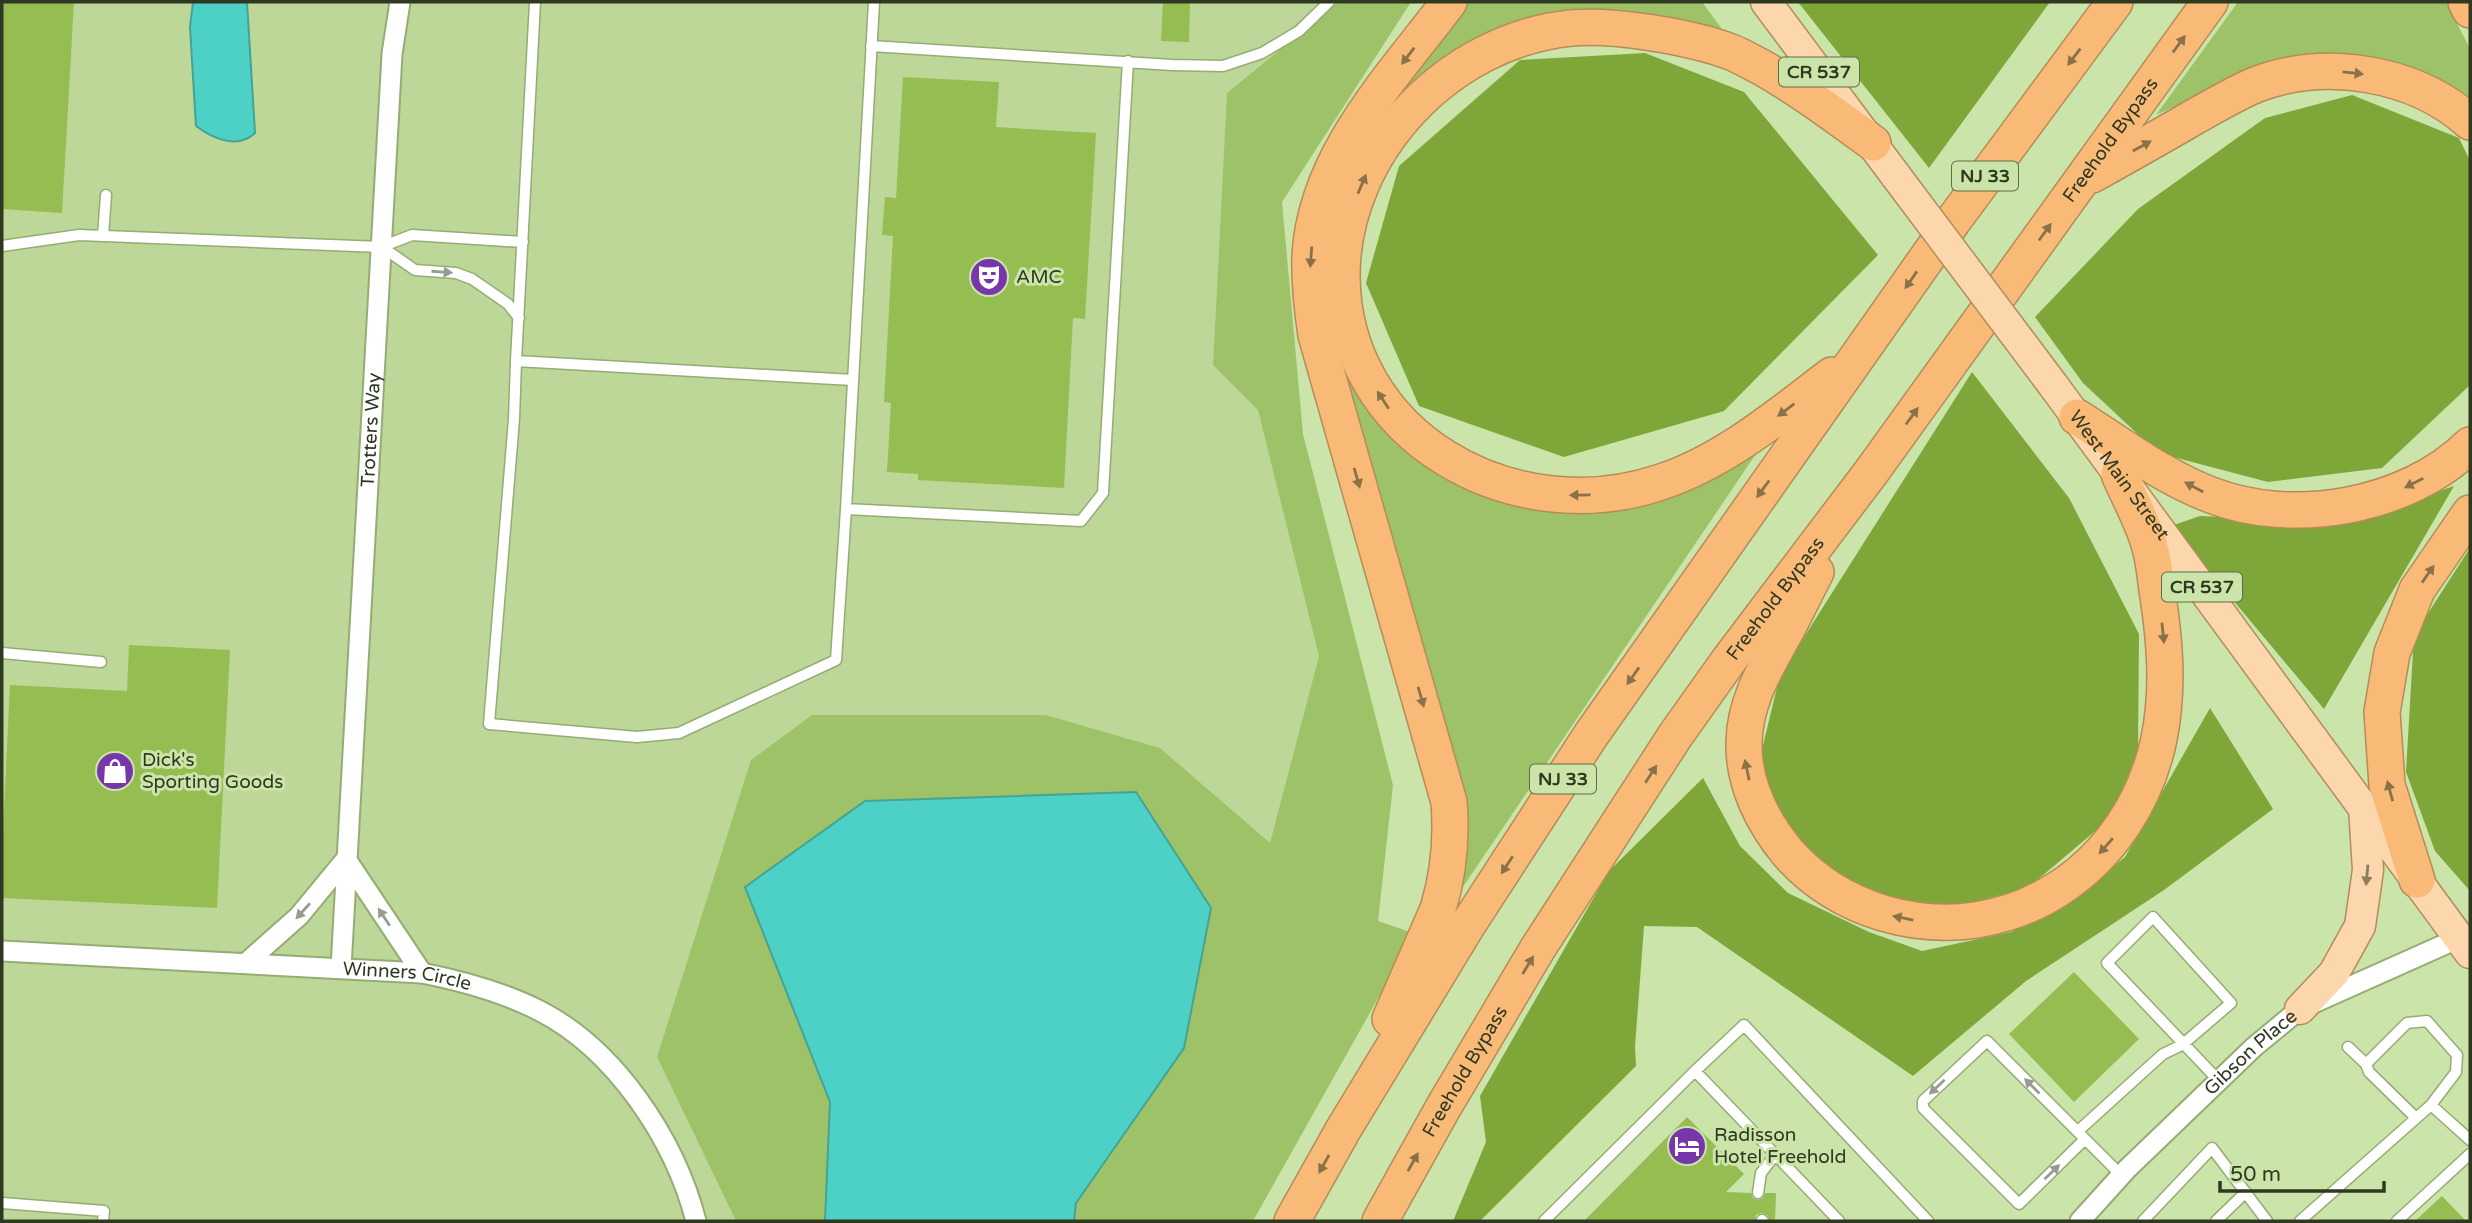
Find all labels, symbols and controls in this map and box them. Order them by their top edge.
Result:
one-way arrow [2172,36,2187,54]
one-way arrow [1401,47,1416,65]
one-way arrow [2067,47,2082,65]
road number: CR 537 [1779,58,1859,86]
one-way arrow [2342,68,2364,79]
street label: Freehold Bypass [2058,73,2163,207]
one-way arrow [2133,140,2152,152]
road number: NJ 33 [1952,162,2018,190]
one-way arrow [1357,173,1368,194]
one-way arrow [2038,223,2052,241]
one-way arrow [1305,246,1316,268]
theatre icon: AMC [968,256,1010,298]
place label: AMC [1016,266,1062,288]
one-way arrow [431,267,453,278]
one-way arrow [1905,270,1918,290]
street label: Trotters Way [357,372,385,488]
one-way arrow [1376,390,1389,410]
one-way arrow [1777,403,1795,417]
street label: West Main Street [2065,406,2174,544]
one-way arrow [1905,407,1919,425]
one-way arrow [1353,468,1363,489]
one-way arrow [2404,477,2424,488]
one-way arrow [1756,480,1770,498]
one-way arrow [2184,481,2204,493]
one-way arrow [1568,489,1590,501]
street label: Freehold Bypass [1722,533,1829,665]
one-way arrow [2421,565,2435,583]
road number: CR 537 [2162,572,2242,602]
one-way arrow [2157,622,2168,644]
one-way arrow [1626,667,1640,685]
one-way arrow [1416,687,1426,708]
place label: Dick's Sporting Goods [142,749,283,793]
shop icon: Dick's Sporting Goods [94,750,136,792]
one-way arrow [1742,759,1753,781]
road number: NJ 33 [1530,764,1596,794]
one-way arrow [1644,764,1657,784]
one-way arrow [2384,780,2395,802]
one-way arrow [2098,837,2114,855]
one-way arrow [1500,855,1513,875]
one-way arrow [2361,864,2372,886]
one-way arrow [295,902,311,919]
one-way arrow [377,907,390,926]
one-way arrow [1892,912,1914,923]
one-way arrow [1522,956,1534,975]
street label: Winners Circle [342,958,474,995]
street label: Freehold Bypass [1418,1002,1512,1141]
street label: Gibson Place [2200,1005,2301,1100]
one-way arrow [2025,1078,2041,1095]
one-way arrow [1929,1079,1946,1095]
place label: Radisson Hotel Freehold [1714,1124,1847,1168]
hotel icon: Radisson Hotel Freehold [1666,1125,1708,1167]
scale bar [2220,1150,2384,1194]
one-way arrow [1407,1152,1419,1171]
one-way arrow [1318,1154,1330,1173]
text: 50 m [2230,1162,2281,1187]
one-way arrow [2043,1163,2060,1180]

